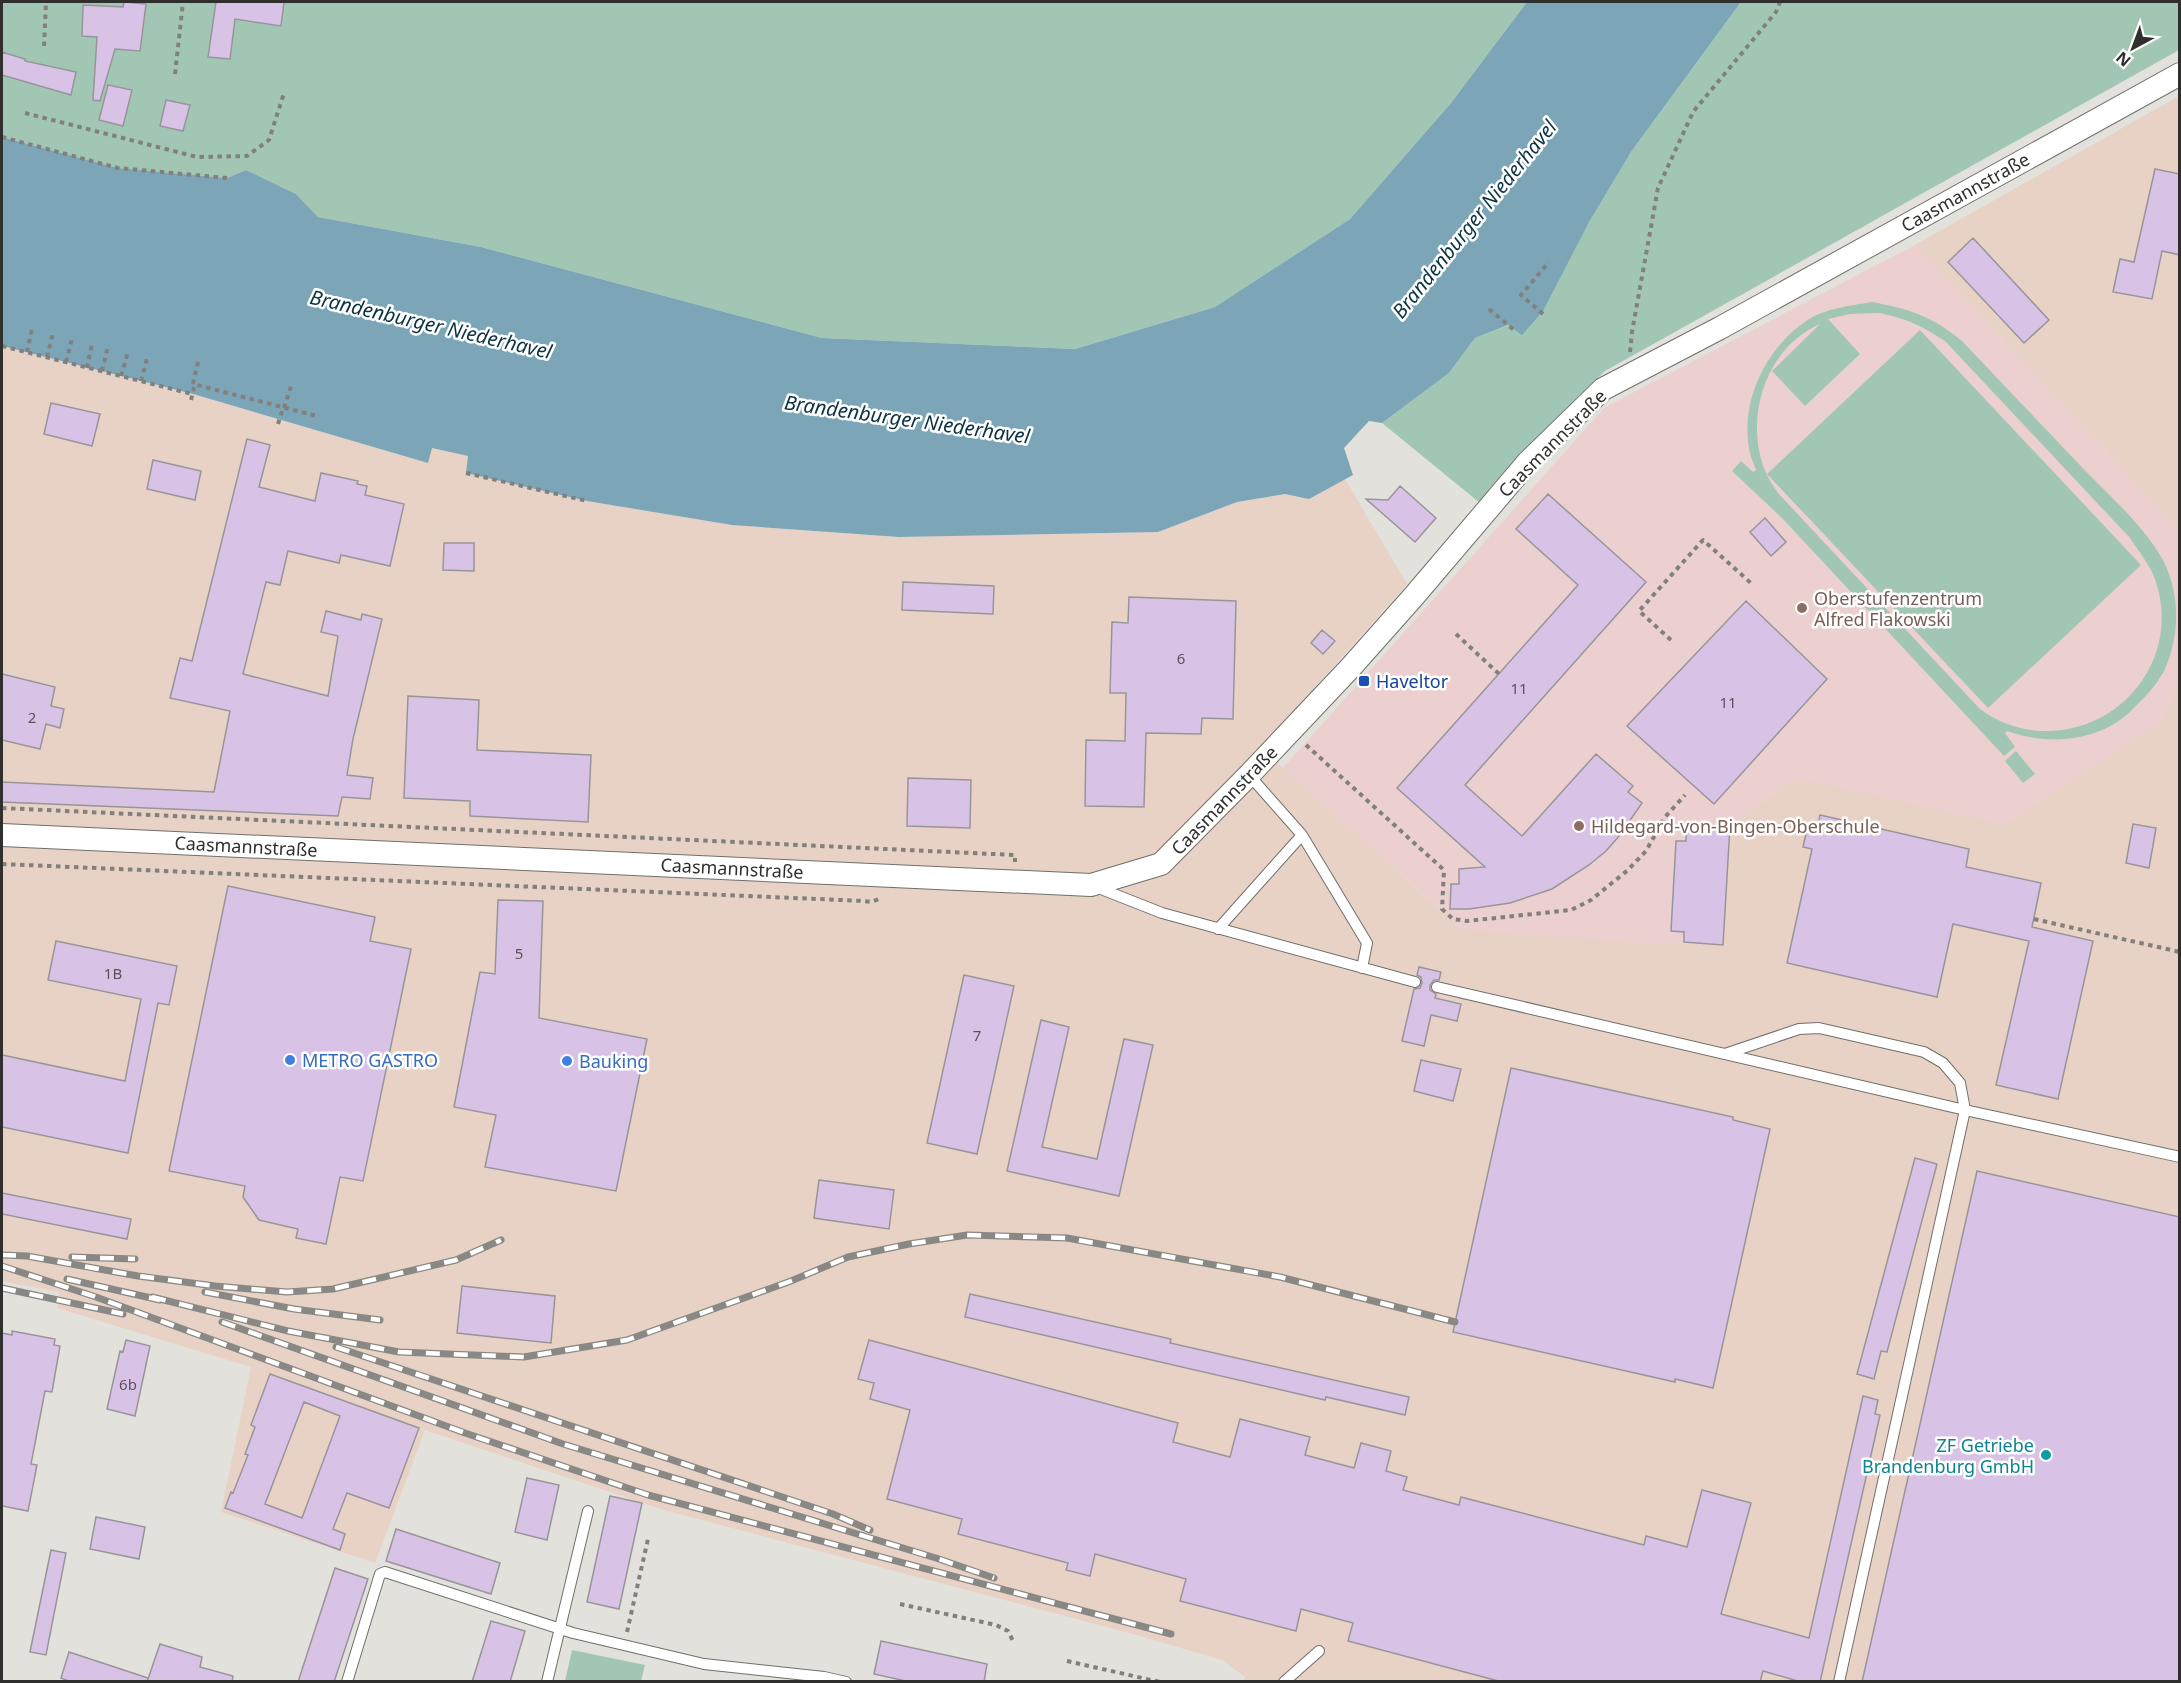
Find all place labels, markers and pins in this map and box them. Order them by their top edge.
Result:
place label: Oberstufenzentrum Alfred Flakowski [1814,586,1982,631]
marker: Oberstufenzentrum Alfred Flakowski [1795,601,1809,615]
place label: Haveltor [1376,669,1449,693]
marker: Haveltor [1357,674,1371,688]
place label: Hildegard-von-Bingen-Oberschule [1591,814,1880,838]
marker: Hildegard-von-Bingen-Oberschule [1572,819,1586,833]
place label: METRO GASTRO [302,1048,438,1072]
place label: Bauking [579,1049,648,1073]
marker: METRO GASTRO [283,1053,297,1067]
marker: Bauking [560,1054,574,1068]
place label: ZF Getriebe Brandenburg GmbH [1862,1433,2034,1478]
marker: ZF Getriebe Brandenburg GmbH [2039,1448,2053,1462]

